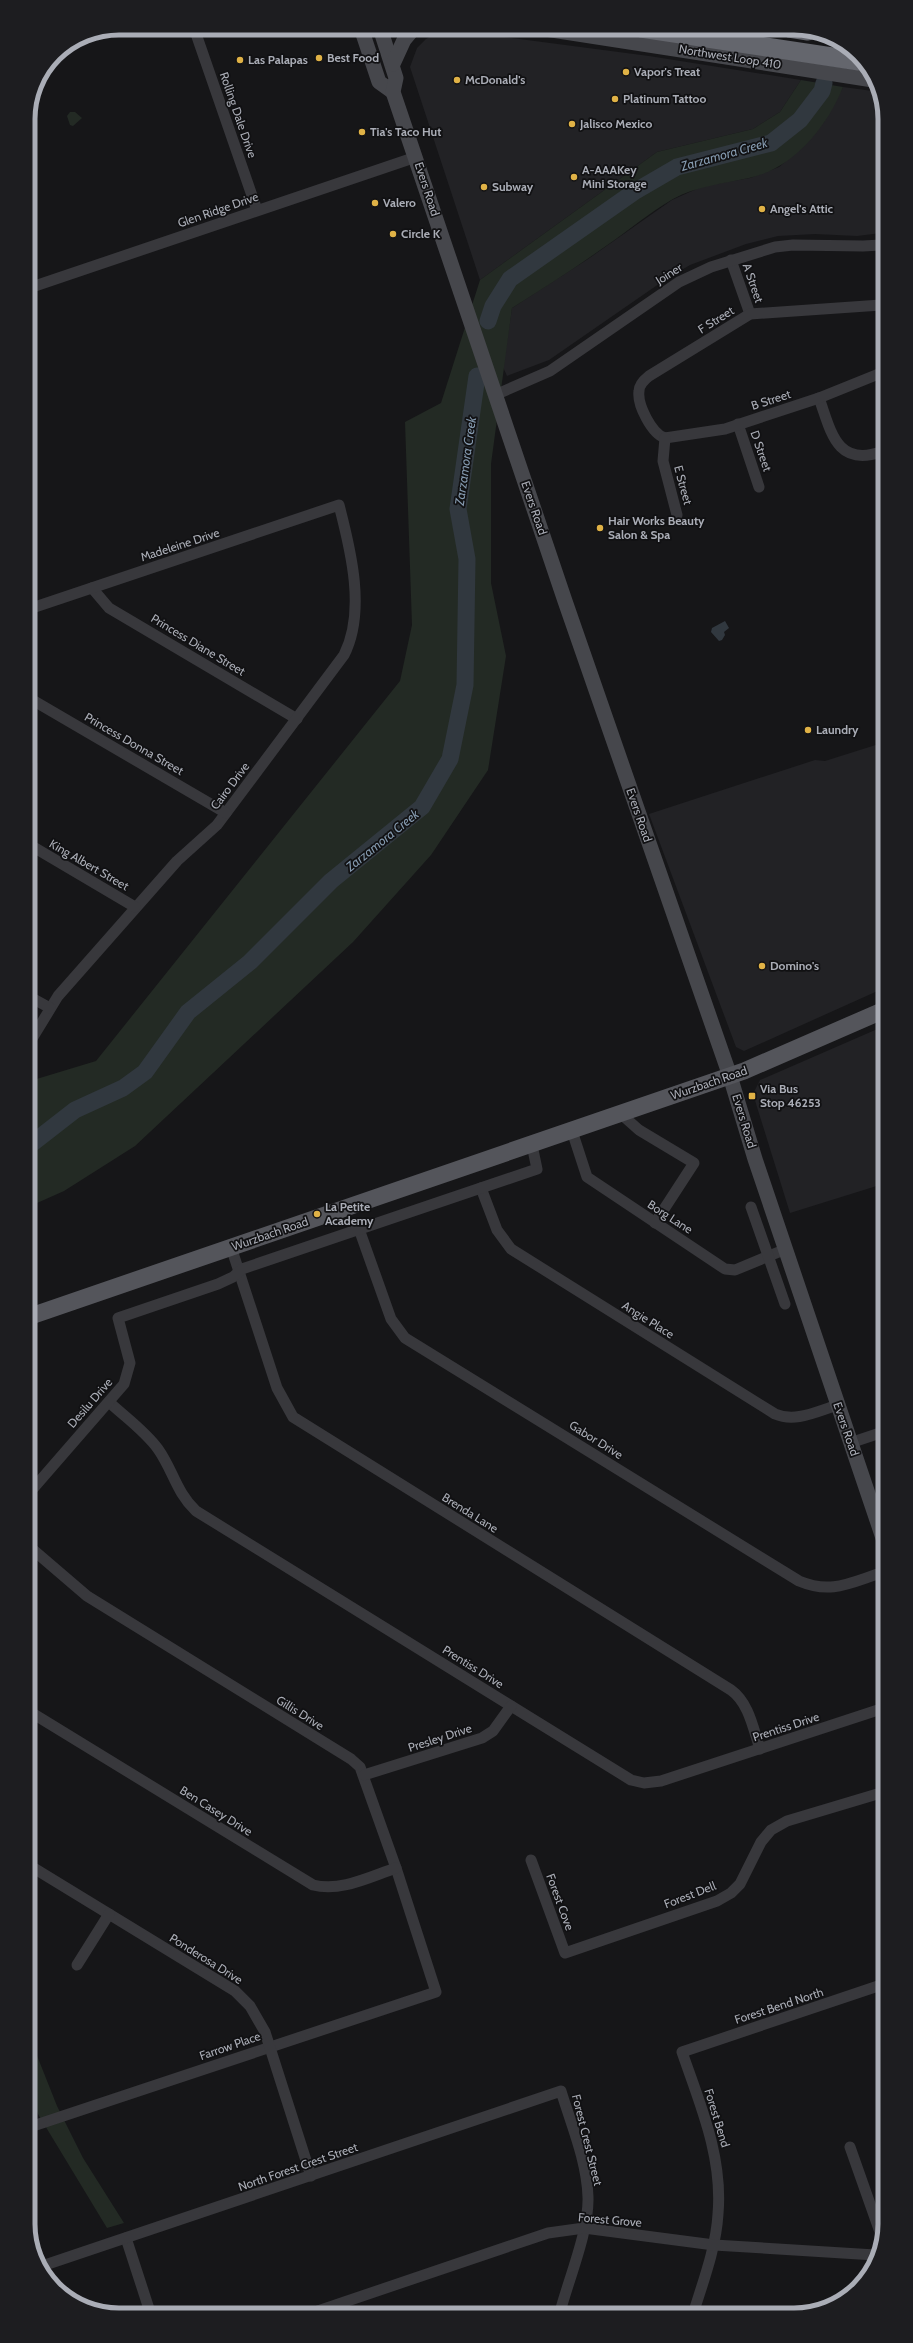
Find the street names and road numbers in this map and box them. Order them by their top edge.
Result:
street label: Northwest Loop 410 [678,41,782,72]
street label: Rolling Dale Drive [217,70,260,160]
street label: Evers Road [412,160,443,218]
street label: Glen Ridge Drive [175,189,260,230]
street label: Joiner [652,260,685,288]
street label: A Street [740,261,767,305]
street label: F Street [695,303,737,336]
street label: B Street [749,386,793,413]
street label: D Street [748,428,775,473]
street label: E Street [671,464,696,506]
street label: Evers Road [518,479,551,537]
street label: Madeleine Drive [138,525,221,564]
street label: Princess Diane Street [148,611,248,679]
street label: Princess Donna Street [82,709,186,778]
street label: Cairo Drive [207,759,252,812]
street label: Evers Road [623,786,656,844]
street label: King Albert Street [47,836,132,893]
street label: Wurzbach Road [669,1062,749,1103]
street label: Evers Road [729,1092,760,1150]
street label: Borg Lane [645,1196,696,1237]
street label: Wurzbach Road [230,1213,310,1254]
street label: Angie Place [619,1298,677,1341]
street label: Desilu Drive [64,1375,115,1431]
street label: Evers Road [830,1400,863,1458]
street label: Gabor Drive [567,1417,626,1462]
street label: Brenda Lane [439,1489,501,1536]
street label: Prentiss Drive [440,1642,507,1691]
street label: Gillis Drive [274,1692,327,1733]
street label: Prentiss Drive [751,1709,821,1744]
street label: Presley Drive [406,1720,474,1755]
street label: Ben Casey Drive [177,1782,255,1839]
street label: Forest Cove [543,1871,578,1932]
street label: Forest Dell [662,1878,718,1911]
street label: Ponderosa Drive [167,1930,246,1987]
street label: Forest Bend North [733,1984,825,2027]
street label: Farrow Place [197,2028,262,2063]
street label: Forest Bend [701,2087,733,2149]
street label: Forest Crest Street [569,2093,606,2187]
street label: North Forest Crest Street [236,2139,360,2194]
street label: Forest Grove [578,2209,643,2230]

